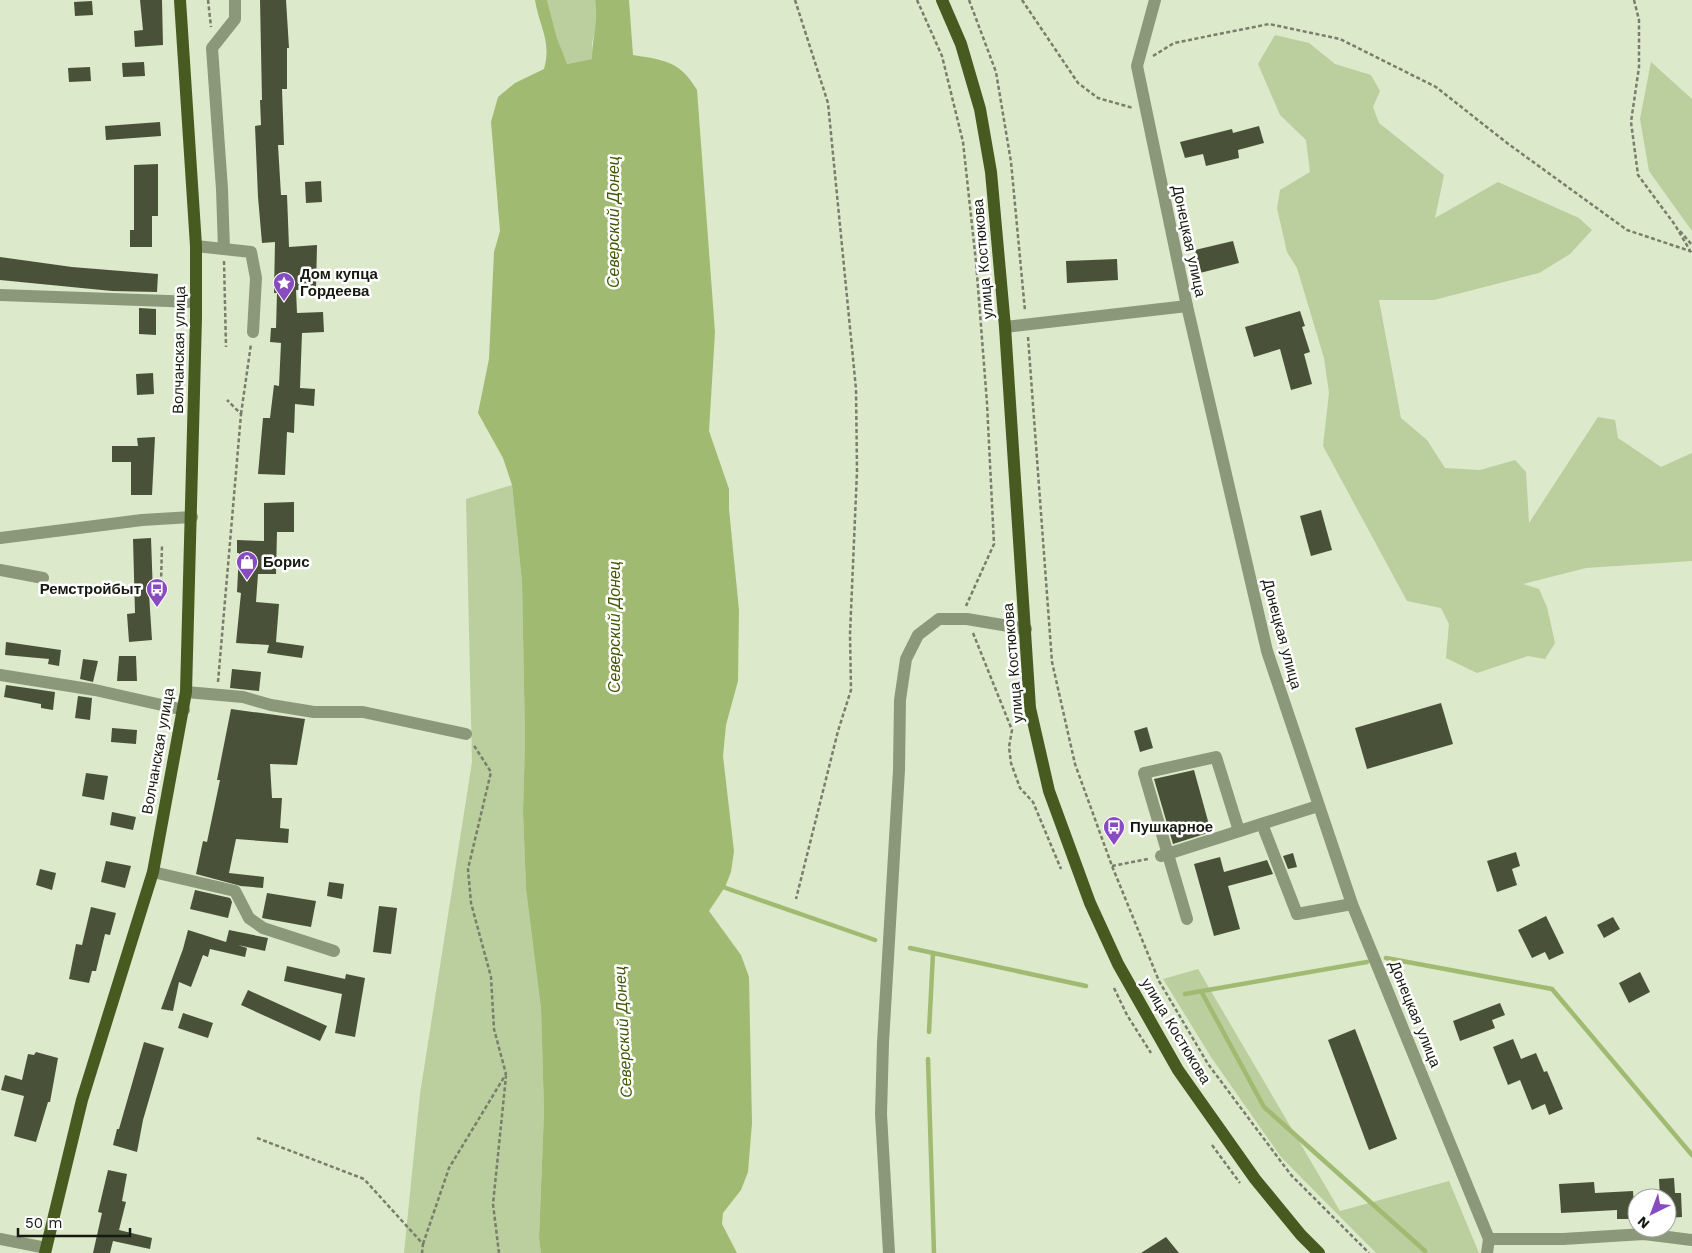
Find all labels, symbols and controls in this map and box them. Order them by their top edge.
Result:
water label: Северский Донец [604,156,623,288]
street label: Донецкая улица [1168,184,1210,299]
street label: улица Костюкова [969,198,997,320]
place label: Дом купца Гордеева [300,265,379,300]
place icon: Дом купца Гордеева [272,271,296,302]
street label: Волчанская улица [169,285,189,414]
shop icon: Борис [235,550,259,581]
place label: Борис [263,553,310,571]
water label: Северский Донец [605,561,624,693]
bus stop icon: Ремстройбыт [145,577,169,608]
street label: Донецкая улица [1259,577,1306,692]
place label: Ремстройбыт [40,580,141,598]
street label: улица Костюкова [999,602,1027,724]
street label: Волчанская улица [138,686,178,816]
bus stop icon: Пушкарное [1102,815,1126,846]
place label: Пушкарное [1130,818,1213,836]
street label: Донецкая улица [1385,958,1445,1071]
water label: Северский Донец [610,966,636,1098]
street label: улица Костюкова [1137,975,1215,1088]
north arrow [1627,1188,1677,1238]
scale bar [18,1206,130,1238]
text: N [1634,1213,1653,1232]
text: 50 m [25,1214,62,1232]

